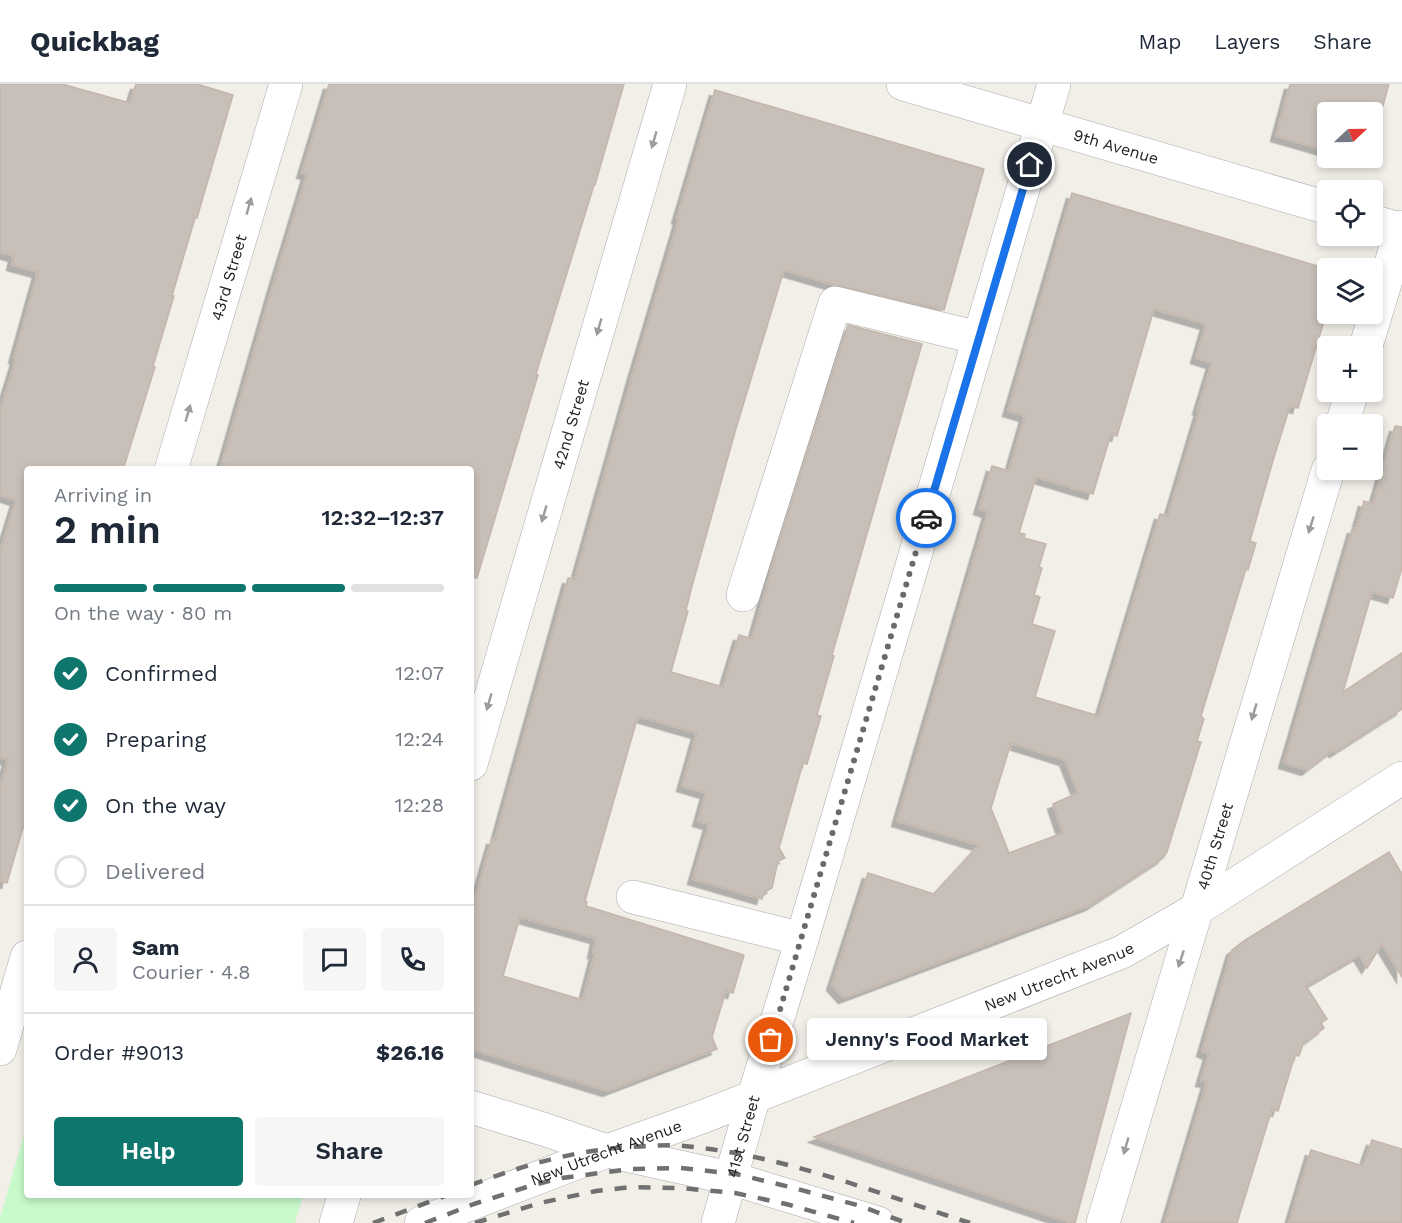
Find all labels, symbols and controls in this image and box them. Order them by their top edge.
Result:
text: Quickbag [30,25,159,58]
text: Map [1138,29,1181,54]
text: Layers [1214,29,1280,54]
text: Share [1313,29,1372,54]
north arrow [1317,102,1383,168]
map controls [1317,102,1383,480]
street label: 9th Avenue [1071,125,1161,168]
one-way arrow [649,131,658,149]
pin [1004,139,1055,190]
icon: home [1013,148,1046,181]
button: locate [1317,180,1383,246]
one-way arrow [245,197,254,215]
street label: 43rd Street [207,232,251,323]
button: layers [1317,258,1383,324]
one-way arrow [594,318,603,336]
button: + [1317,336,1383,402]
street label: 42nd Street [549,377,593,472]
one-way arrow [184,404,193,422]
button: − [1317,414,1383,480]
text: Arriving in [54,483,152,507]
courier [896,488,956,548]
icon: car [910,502,943,535]
text: 12:32–12:37 [321,505,444,530]
one-way arrow [539,505,548,523]
text: 2 min [54,507,161,552]
one-way arrow [1306,517,1315,535]
text: On the way · 80 m [54,601,232,625]
icon: check [54,657,87,690]
text: Confirmed [105,661,218,686]
text: 12:07 [395,661,444,685]
one-way arrow [484,693,493,711]
one-way arrow [1249,703,1259,721]
icon: check [54,723,87,756]
text: Preparing [105,727,206,752]
text: 12:24 [395,727,444,751]
icon: check [54,789,87,822]
text: On the way [105,793,226,818]
text: 12:28 [395,793,444,817]
street label: 40th Street [1193,800,1237,892]
text: Delivered [105,859,205,884]
button: person [54,928,117,991]
button: chat [303,928,366,991]
button: phone [381,928,444,991]
text: Sam [132,935,180,960]
street label: New Utrecht Avenue [981,938,1138,1015]
one-way arrow [1176,950,1185,968]
text: Courier · 4.8 [132,960,251,984]
pin [745,1014,796,1065]
callout: Jenny's Food Market [807,1019,1047,1061]
icon: bag [754,1023,787,1056]
text: Jenny's Food Market [825,1027,1029,1051]
text: Order #9013 [54,1040,184,1065]
text: $26.16 [376,1040,444,1065]
street label: 41st Street [722,1093,764,1180]
street label: New Utrecht Avenue [528,1116,684,1190]
button: Help [54,1117,243,1186]
button: Share [255,1117,444,1186]
one-way arrow [1121,1137,1130,1155]

